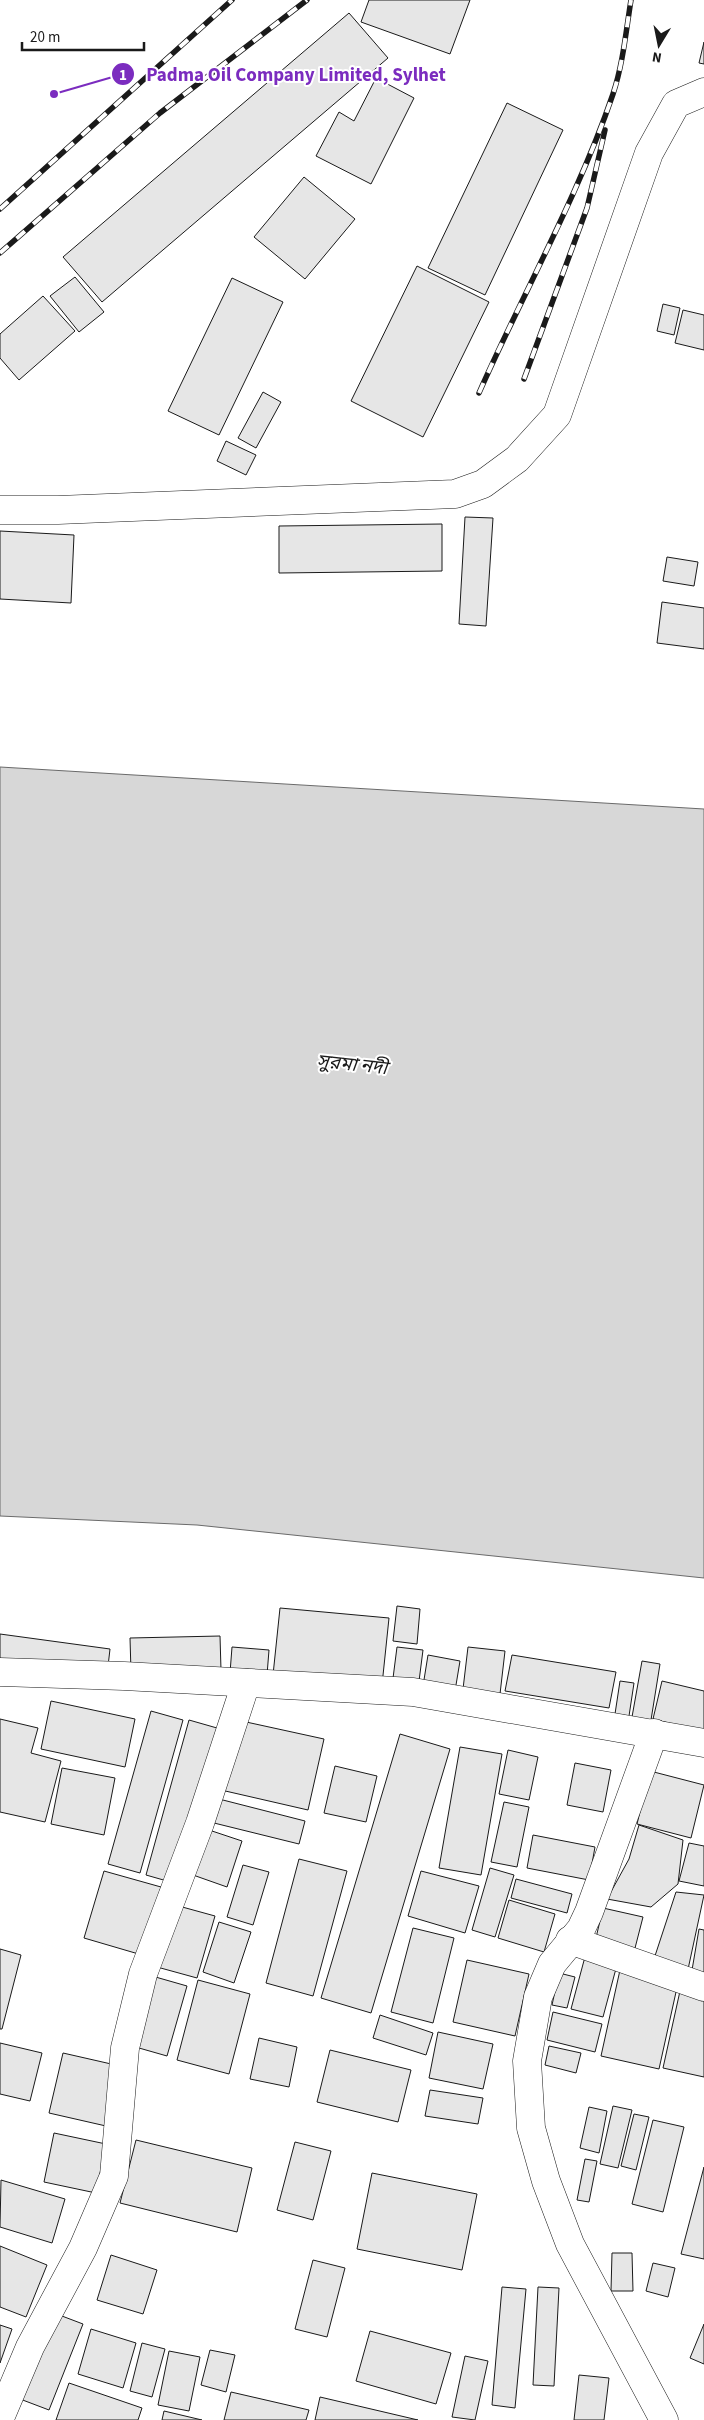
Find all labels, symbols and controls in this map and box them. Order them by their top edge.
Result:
scale bar [22,20,145,52]
north arrow [634,20,684,70]
text: 20 m [30,27,60,48]
text: N [651,46,663,67]
callout: Padma Oil Company Limited, Sylhet [111,57,456,91]
text: Padma Oil Company Limited, Sylhet [146,62,446,89]
text: 1 [119,65,127,86]
water label: সুরমা নদী [315,1048,392,1083]

